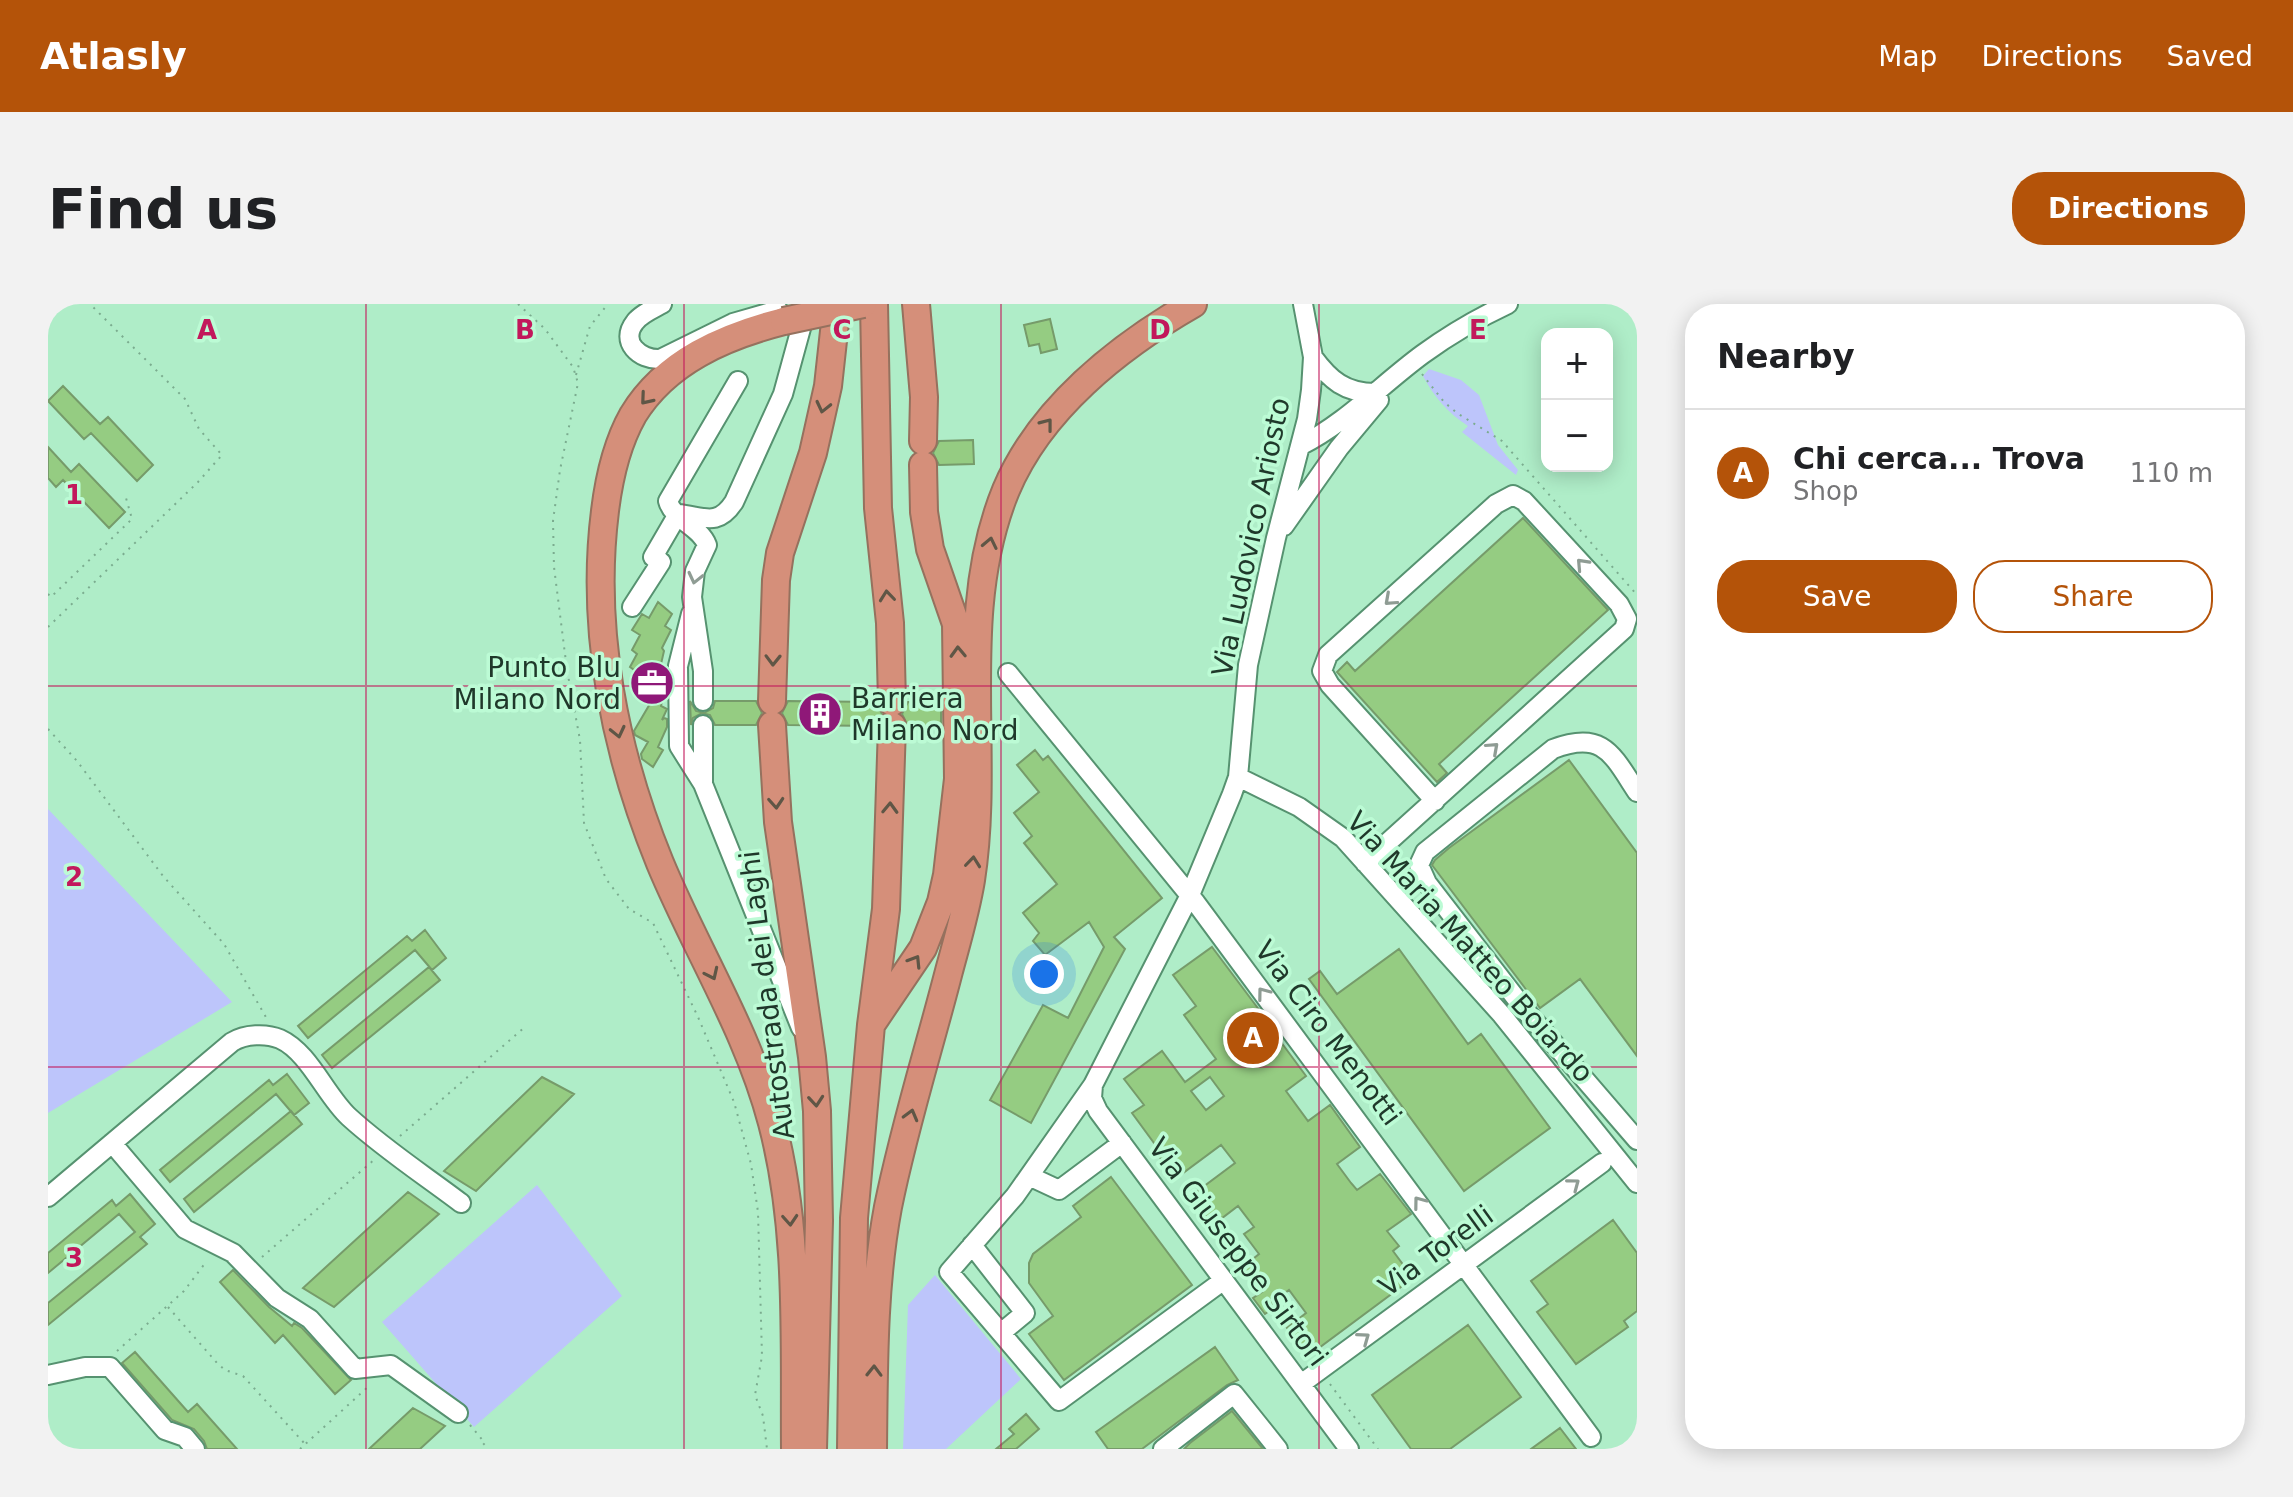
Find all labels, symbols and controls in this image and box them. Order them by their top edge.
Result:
text: Atlasly [40,34,187,78]
text: Map [1878,40,1937,73]
text: Directions [1981,40,2122,73]
text: Saved [2166,40,2253,73]
button: Directions [2012,172,2245,245]
text: Find us [48,176,278,241]
text: A [197,315,217,345]
text: B [515,315,535,345]
text: C [832,315,852,345]
text: D [1149,315,1171,345]
text: E [1469,315,1487,345]
map controls [1541,328,1613,472]
button: + [1541,328,1613,400]
text: Nearby [1717,336,1855,376]
one-way arrow [641,390,656,404]
street label: Via Ludovico Ariosto [1205,395,1297,679]
one-way arrow [815,400,832,413]
button: − [1541,400,1613,472]
one-way arrow [1037,419,1052,433]
text: Chi cerca... Trova [1793,441,2085,476]
text: A [1733,458,1753,488]
text: 110 m [2130,458,2213,488]
text: Shop [1793,476,1858,506]
text: 1 [65,480,83,510]
one-way arrow [981,537,998,550]
one-way arrow [1577,558,1591,573]
button: Save [1717,560,1957,633]
button: Share [1973,560,2213,633]
one-way arrow [687,570,704,584]
one-way arrow [879,589,896,602]
one-way arrow [1384,590,1399,605]
one-way arrow [949,645,966,658]
place label: Punto Blu Milano Nord [453,651,621,716]
one-way arrow [764,654,782,667]
office icon: Punto Blu Milano Nord [628,659,676,707]
place label: Barriera Milano Nord [851,682,1019,747]
building icon: Barriera Milano Nord [796,690,844,738]
one-way arrow [609,725,626,738]
one-way arrow [1483,744,1498,758]
one-way arrow [767,797,784,810]
one-way arrow [882,801,899,814]
street label: Via Maria Matteo Boiardo [1340,805,1600,1089]
street label: Autostrada dei Laghi [733,849,801,1141]
one-way arrow [964,855,981,868]
text: 2 [65,862,83,892]
street label: Via Ciro Menotti [1248,934,1408,1132]
your location [1024,954,1064,994]
one-way arrow [905,955,920,969]
one-way arrow [702,966,718,980]
one-way arrow [1258,987,1273,1002]
pin: A [1227,1008,1279,1068]
one-way arrow [807,1095,824,1108]
one-way arrow [902,1108,919,1122]
street label: Via Giuseppe Sirtori [1141,1131,1335,1373]
one-way arrow [1565,1179,1579,1194]
one-way arrow [1414,1196,1428,1210]
street label: Via Torelli [1372,1198,1500,1304]
one-way arrow [781,1214,798,1227]
text: 3 [65,1243,83,1273]
one-way arrow [1356,1334,1370,1348]
one-way arrow [865,1364,883,1377]

